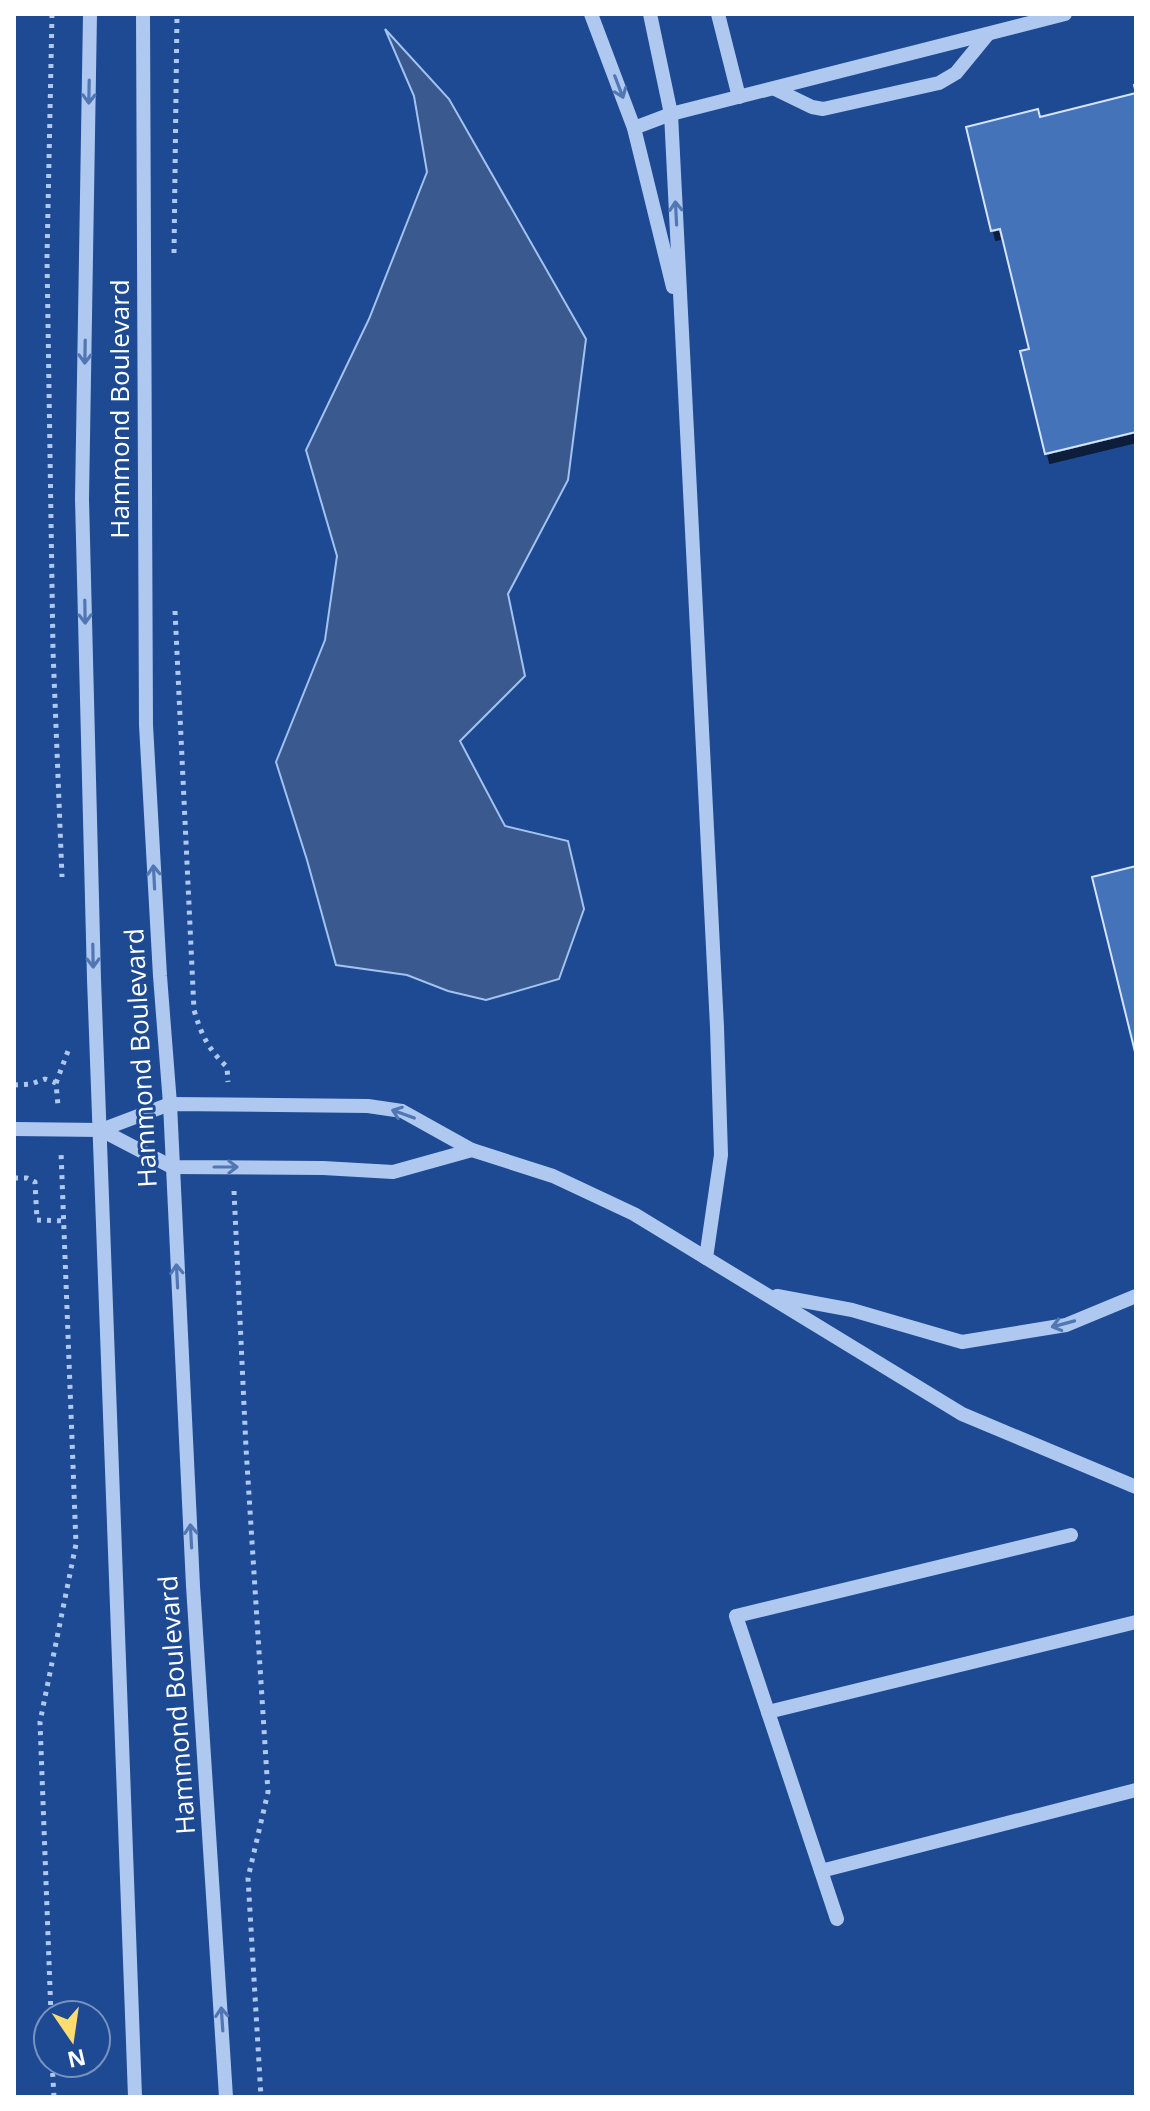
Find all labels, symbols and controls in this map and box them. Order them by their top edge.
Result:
one-way arrow [613,74,627,99]
one-way arrow [81,78,97,105]
one-way arrow [668,200,683,227]
street label: Hammond Boulevard [101,279,137,539]
one-way arrow [77,338,92,365]
one-way arrow [77,598,93,625]
one-way arrow [147,864,162,891]
street label: Hammond Boulevard [115,928,165,1189]
one-way arrow [85,942,101,969]
one-way arrow [391,1106,416,1120]
one-way arrow [212,1160,239,1175]
one-way arrow [170,1263,185,1290]
one-way arrow [1051,1318,1077,1333]
one-way arrow [183,1523,198,1550]
street label: Hammond Boulevard [149,1574,203,1836]
north arrow [32,1999,112,2079]
one-way arrow [214,2006,229,2033]
text: N [65,2043,89,2076]

